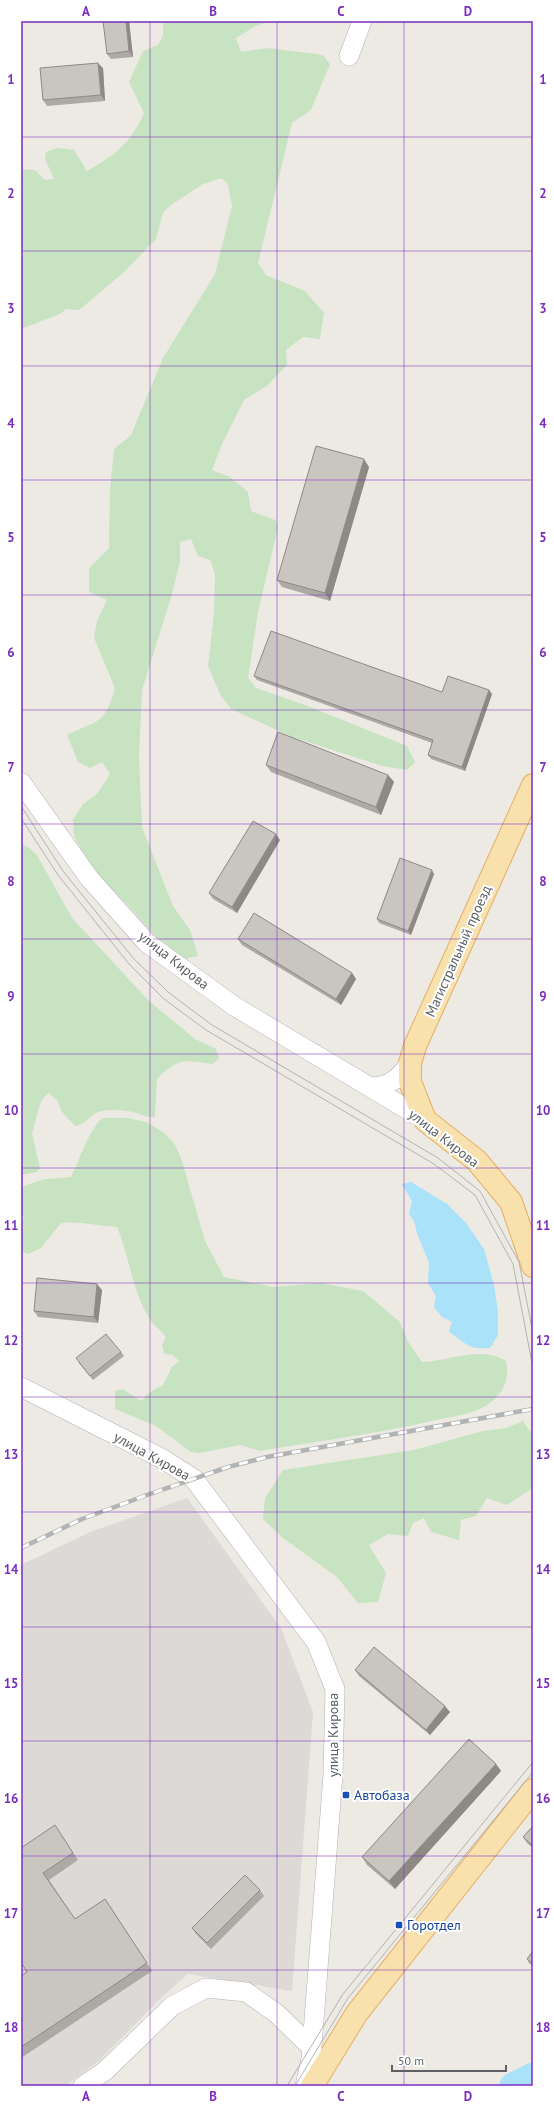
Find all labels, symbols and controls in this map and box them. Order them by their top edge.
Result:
text: A [82,3,90,20]
text: B [209,3,217,20]
text: C [337,3,345,20]
text: D [464,3,472,20]
text: 1 [7,71,15,88]
text: 1 [539,71,547,88]
text: 2 [7,185,15,202]
text: 2 [539,185,547,202]
text: 3 [7,300,15,317]
text: 3 [539,300,547,317]
text: 4 [7,415,15,432]
text: 4 [539,415,547,432]
text: 5 [7,529,15,546]
text: 5 [539,529,547,546]
text: 6 [7,644,15,661]
text: 6 [539,644,547,661]
text: 7 [7,759,15,776]
text: 7 [539,759,547,776]
text: 8 [7,873,15,890]
text: 8 [539,873,547,890]
street label: Магистральный проезд [421,882,495,1020]
street label: улица Кирова [135,927,213,993]
text: 9 [7,988,15,1005]
text: 9 [539,988,547,1005]
text: 10 [4,1102,18,1119]
text: 10 [536,1102,550,1119]
street label: улица Кирова [405,1105,483,1171]
text: 11 [4,1217,18,1234]
text: 11 [536,1217,550,1234]
text: 12 [4,1332,18,1349]
text: 12 [536,1332,550,1349]
street label: улица Кирова [111,1428,193,1484]
text: 13 [4,1446,18,1463]
text: 13 [536,1446,550,1463]
text: 14 [4,1561,19,1578]
text: 14 [536,1561,551,1578]
text: 15 [4,1675,18,1692]
text: 15 [536,1675,550,1692]
street label: улица Кирова [324,1693,342,1777]
place label: Автобаза [354,1786,410,1804]
text: 16 [4,1790,18,1807]
marker: Автобаза [341,1790,351,1800]
text: 16 [536,1790,550,1807]
text: 17 [4,1905,18,1922]
text: 17 [536,1905,550,1922]
place label: Горотдел [407,1916,461,1934]
marker: Горотдел [394,1920,404,1930]
text: 18 [4,2019,18,2036]
text: 18 [536,2019,550,2036]
scale bar [392,2047,506,2073]
text: 50 m [398,2053,424,2068]
text: A [82,2088,90,2105]
text: B [209,2088,217,2105]
text: C [337,2088,345,2105]
text: D [464,2088,472,2105]

